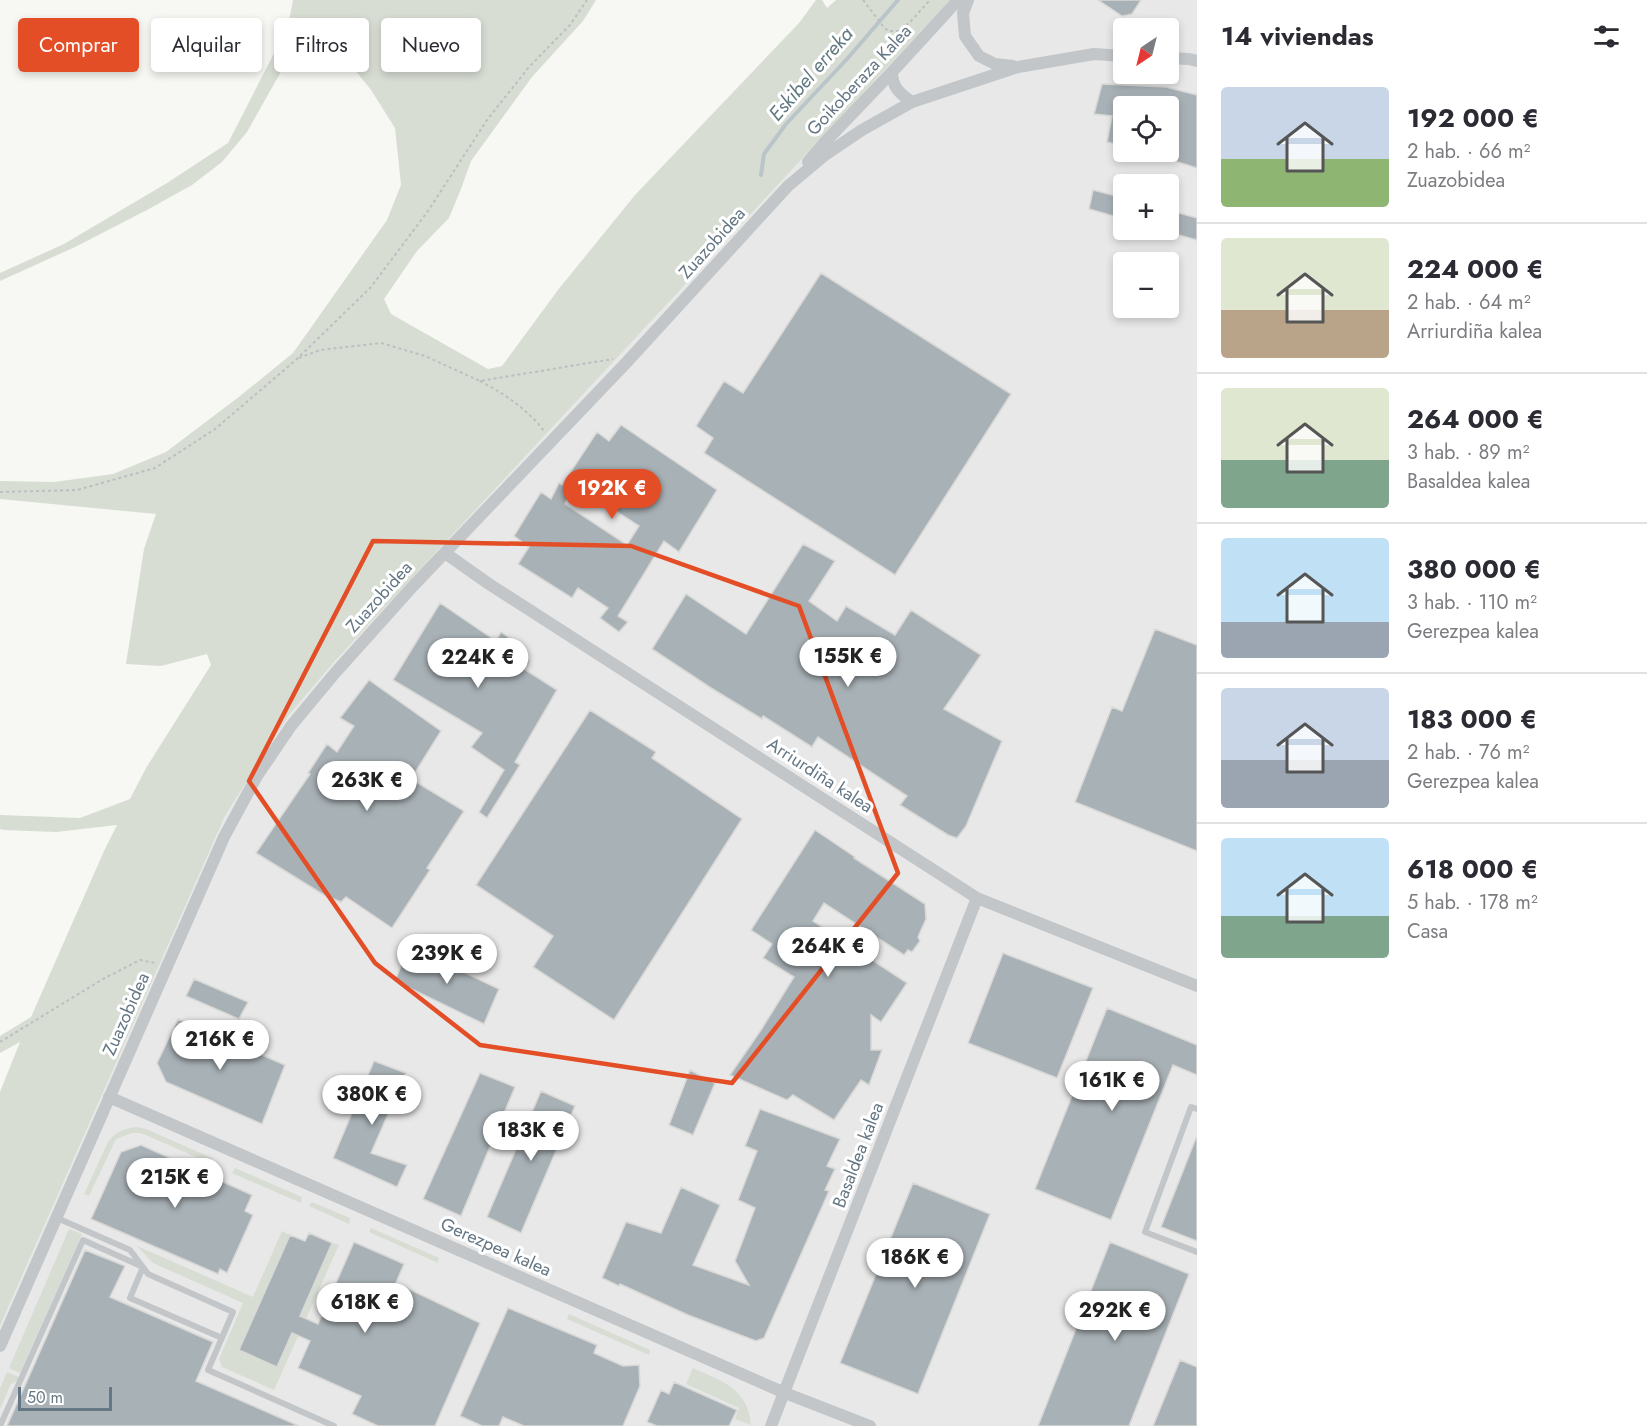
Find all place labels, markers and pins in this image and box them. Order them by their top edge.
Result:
pin: 192K € [563,469,661,520]
pin: 155K € [799,637,897,688]
pin: 224K € [429,638,527,689]
pin: 263K € [318,761,416,812]
pin: 264K € [779,927,877,978]
pin: 239K € [398,934,496,985]
pin: 216K € [171,1020,269,1071]
pin: 161K € [1063,1061,1161,1112]
pin: 380K € [323,1075,421,1126]
pin: 183K € [482,1111,580,1162]
pin: 215K € [126,1158,224,1209]
pin: 186K € [866,1238,964,1289]
pin: 618K € [316,1283,414,1334]
pin: 292K € [1066,1291,1164,1342]

